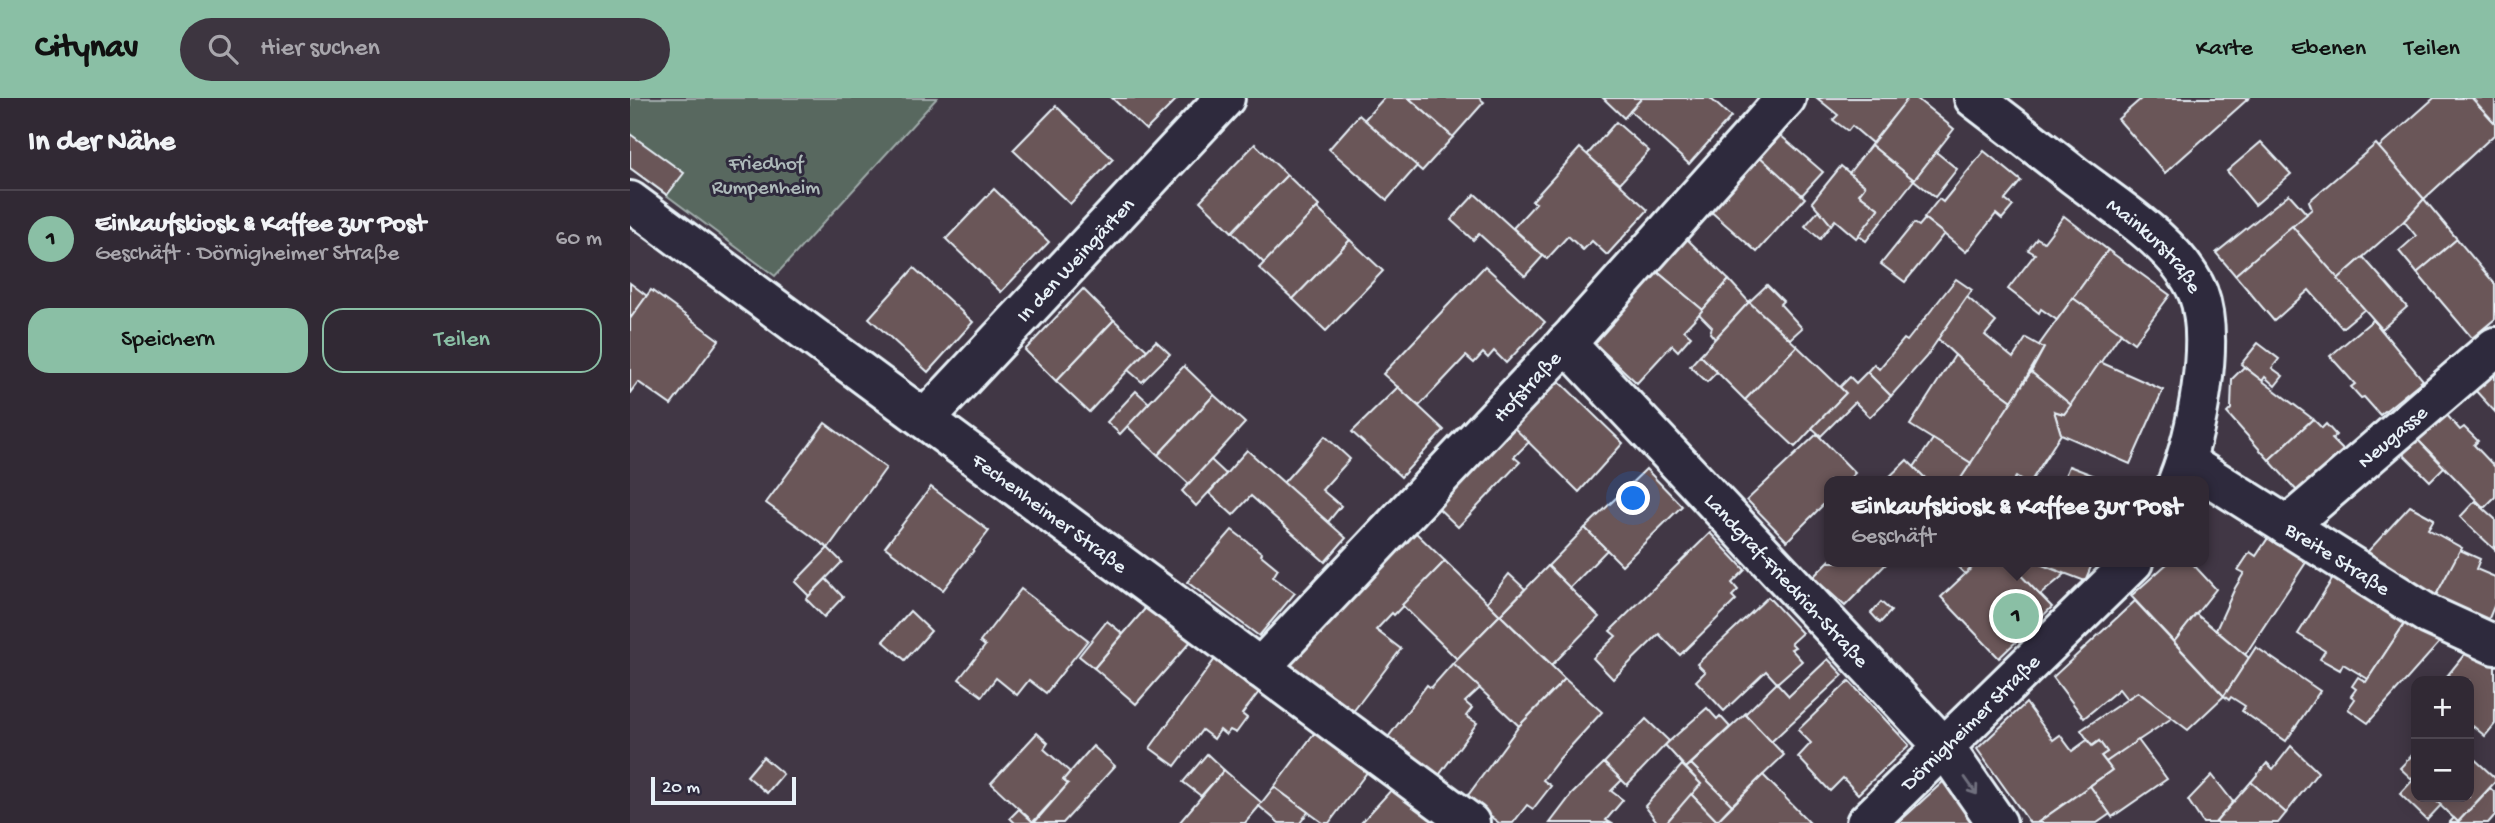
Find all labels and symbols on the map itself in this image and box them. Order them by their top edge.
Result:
park label: Friedhof Rumpenheim [712,153,820,202]
street label: In den Weingärten [1013,194,1141,329]
street label: Mainkurstraße [2100,194,2206,299]
street label: Hofstraße [1489,347,1569,429]
street label: Neugasse [2354,401,2435,476]
street label: Fechenheimer Straße [965,449,1132,581]
your location [1616,481,1650,515]
street label: Landgraf-Friedrich-Straße [1697,490,1873,675]
street label: Breite Straße [2279,518,2394,604]
pin: 1 [1993,590,2039,642]
street label: Dörnigheimer Straße [1896,650,2048,799]
scale bar [651,774,796,806]
one-way arrow [1964,775,1978,795]

